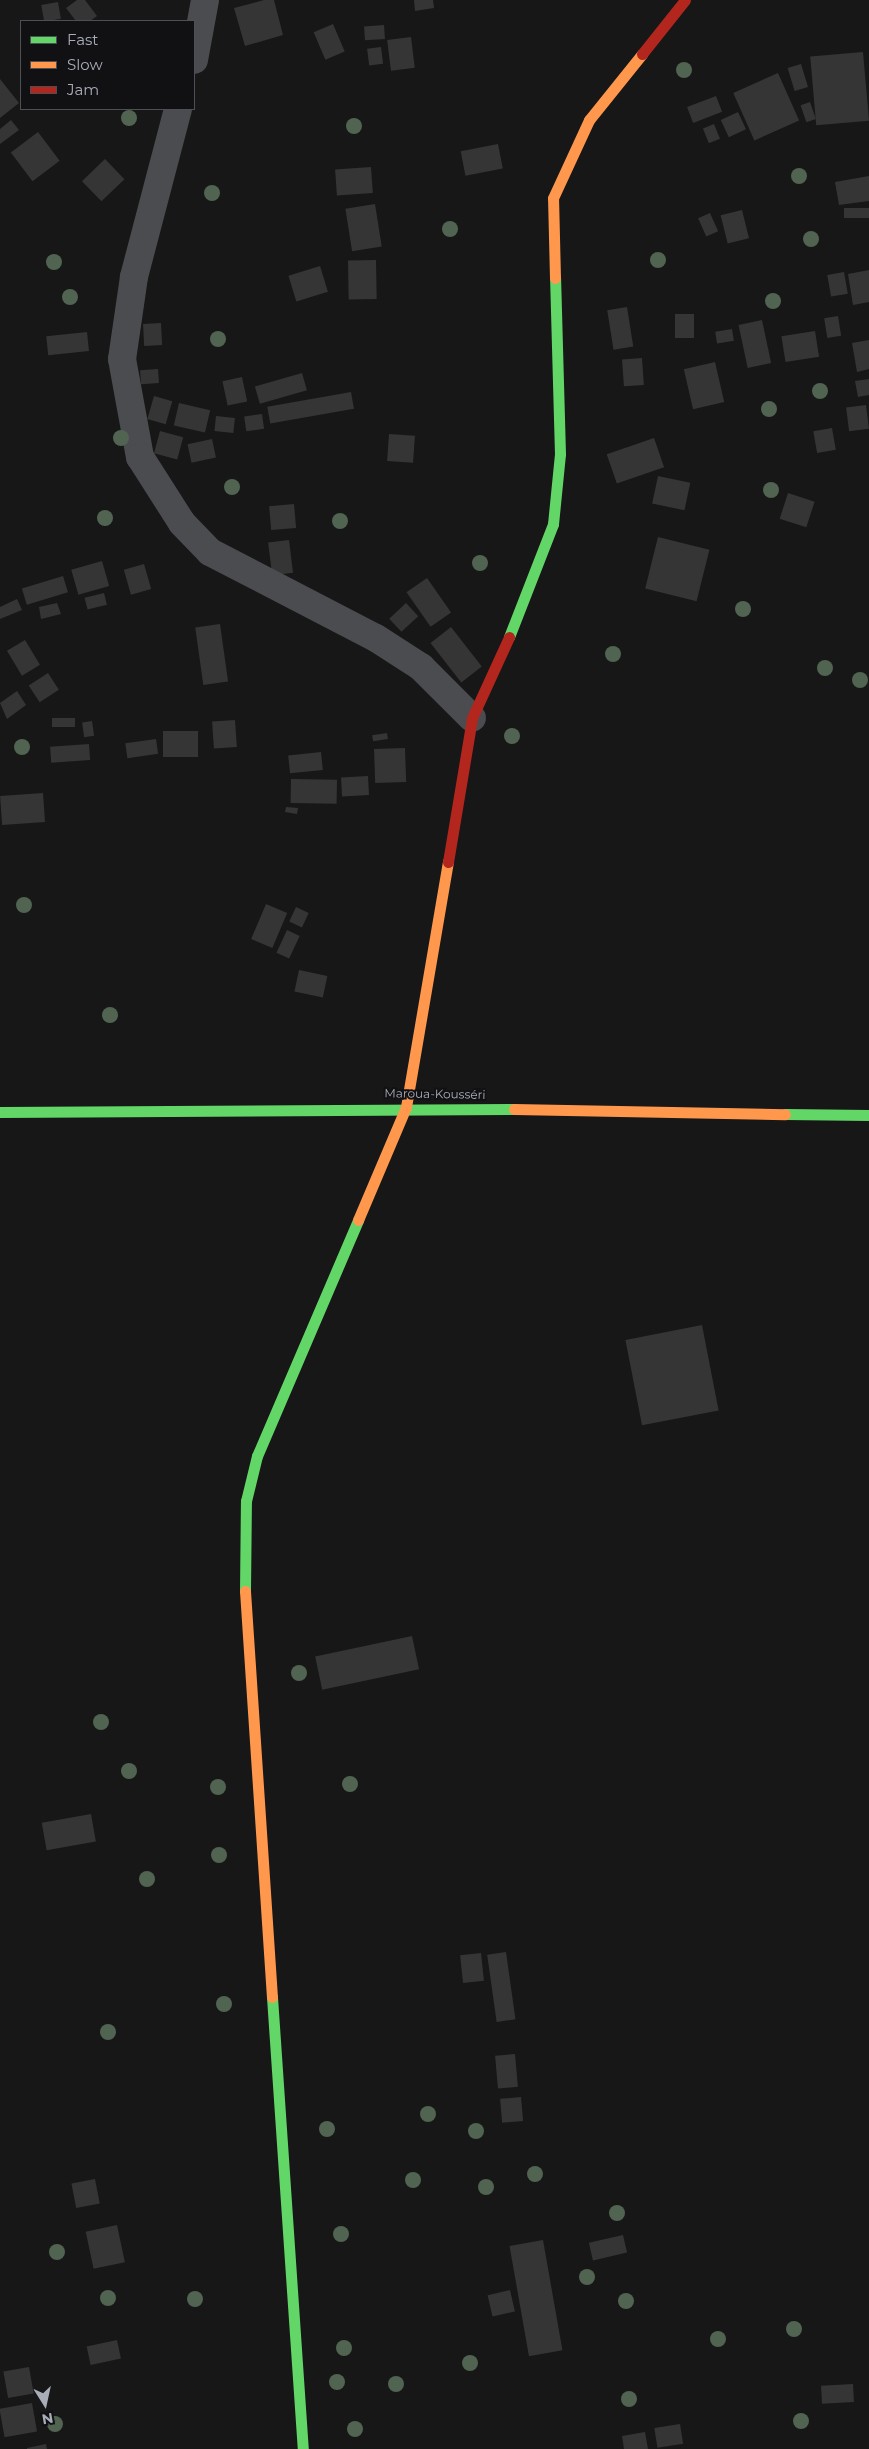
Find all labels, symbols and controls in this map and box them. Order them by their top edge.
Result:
legend [20,20,195,110]
text: Fast [67,30,98,49]
text: Slow [67,55,103,74]
text: Jam [67,80,99,99]
street label: Maroua-Kousséri [384,1086,486,1102]
north arrow [20,2379,70,2429]
text: N [40,2409,55,2429]

